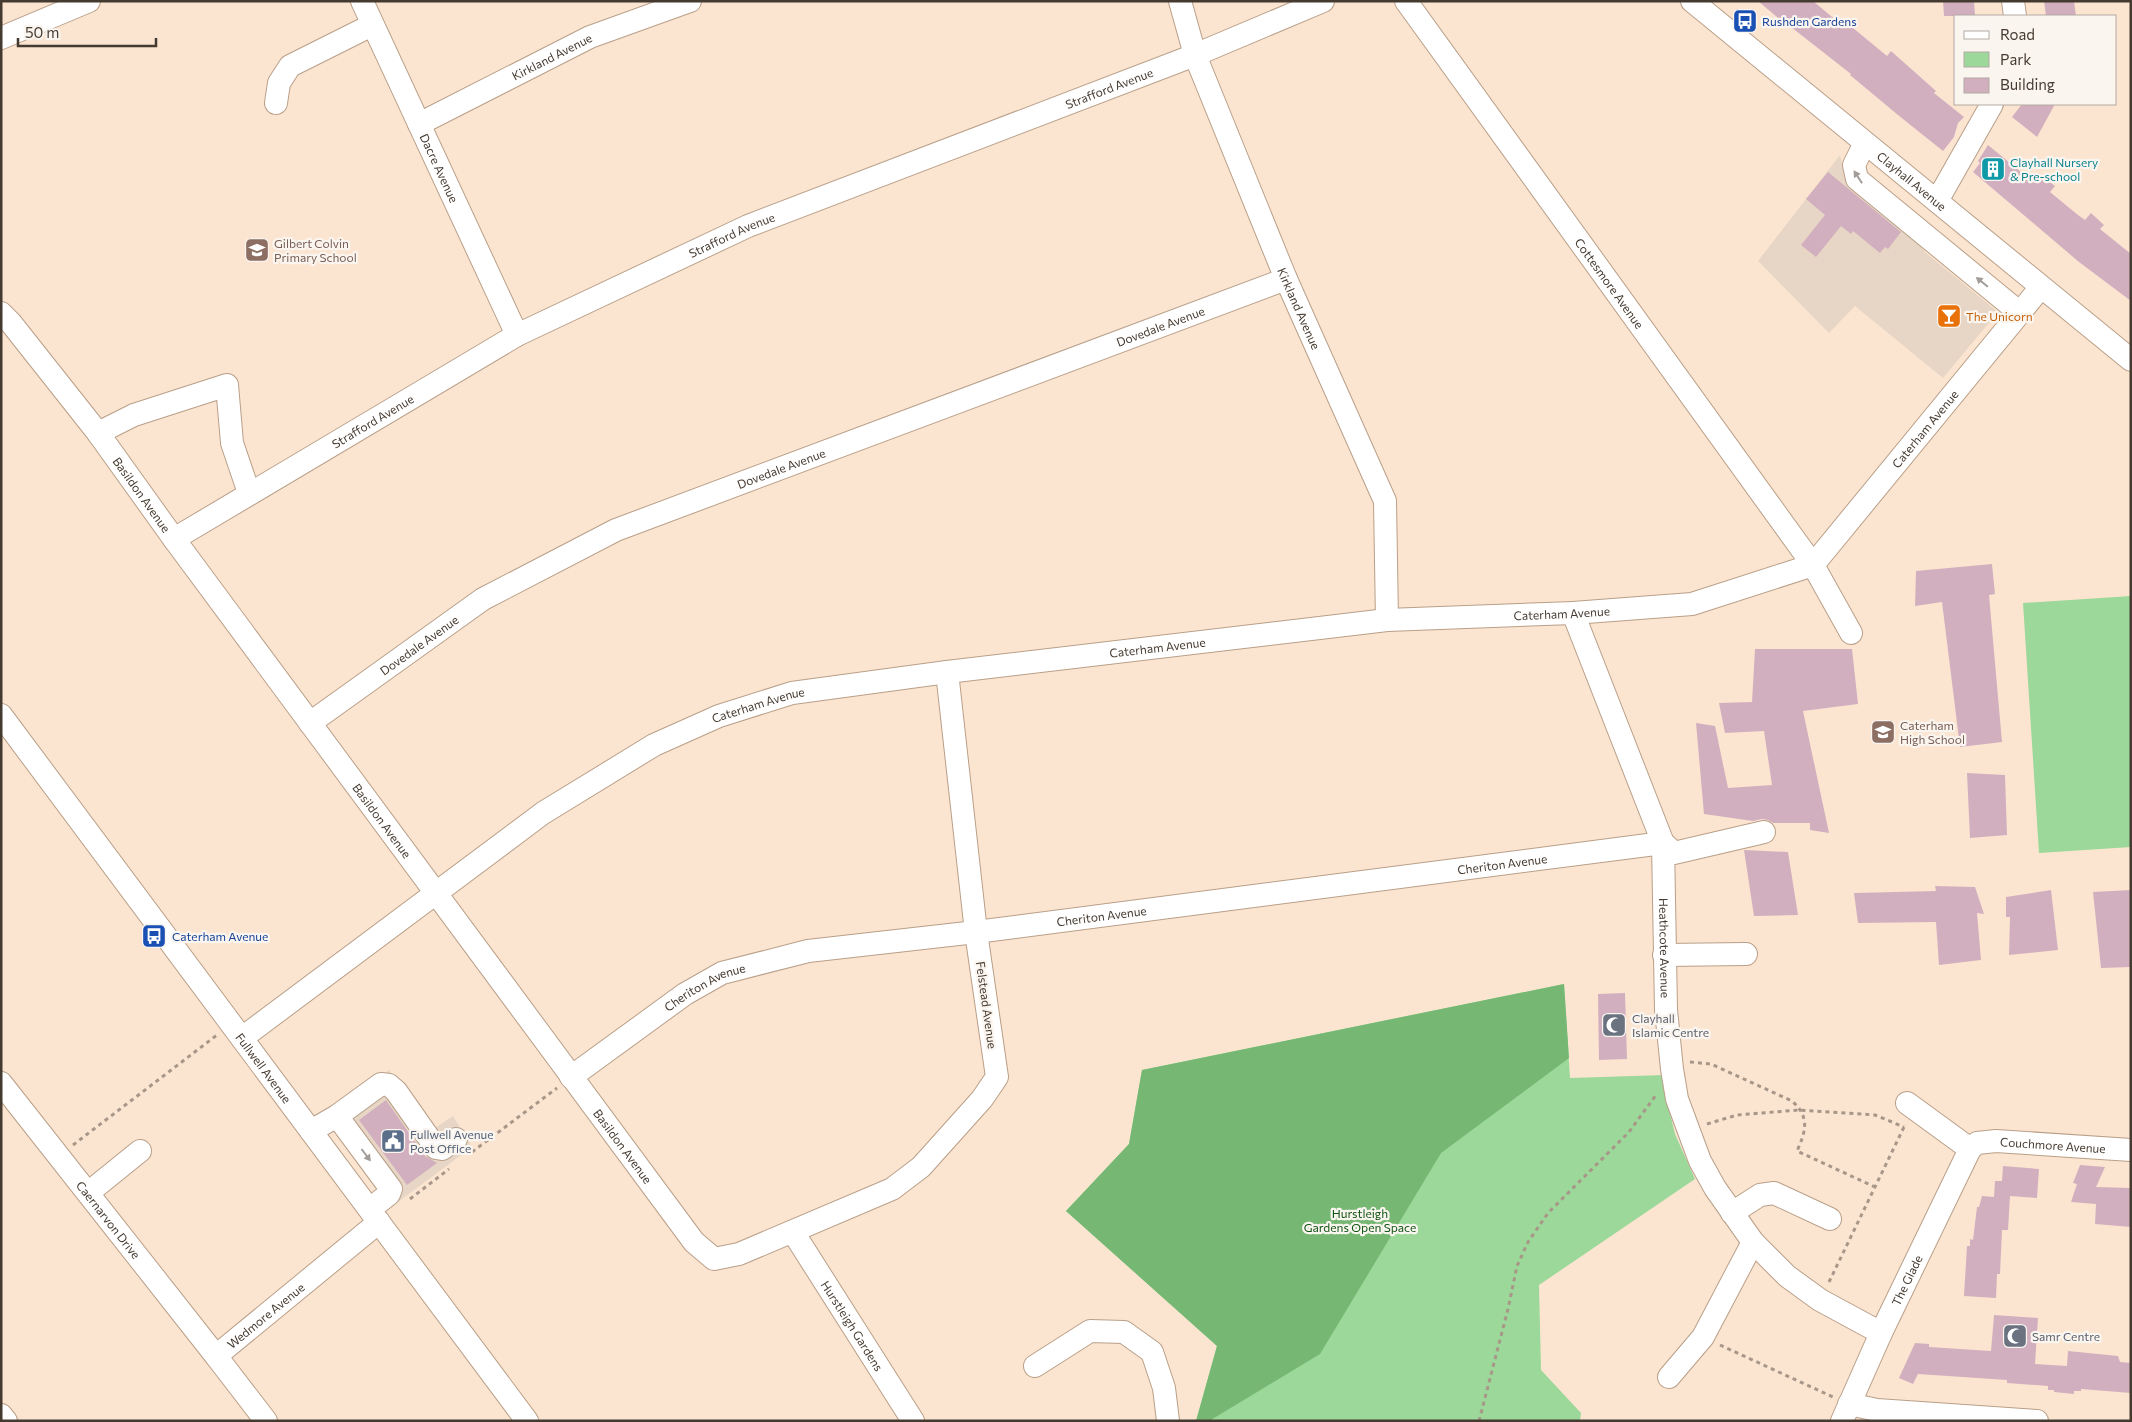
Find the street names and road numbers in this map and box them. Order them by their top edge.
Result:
street label: Kirkland Avenue [509,30,594,83]
street label: Strafford Avenue [1063,65,1155,111]
street label: Dacre Avenue [417,131,461,205]
street label: Clayhall Avenue [1874,148,1949,213]
street label: Strafford Avenue [686,209,777,260]
street label: Cottesmore Avenue [1572,235,1647,331]
street label: Kirkland Avenue [1275,265,1323,351]
street label: Dovedale Avenue [1114,303,1206,349]
street label: Caterham Avenue [1889,387,1961,470]
street label: Strafford Avenue [329,391,416,451]
street label: Dovedale Avenue [735,445,827,491]
street label: Basildon Avenue [110,454,174,535]
street label: Caterham Avenue [1513,603,1610,622]
street label: Dovedale Avenue [377,612,461,678]
street label: Caterham Avenue [1109,635,1206,660]
street label: Caterham Avenue [709,684,805,725]
street label: Basildon Avenue [350,781,414,860]
street label: Cheriton Avenue [1456,851,1548,877]
street label: Heathcote Avenue [1657,898,1673,998]
street label: Cheriton Avenue [1056,903,1147,928]
street label: Cheriton Avenue [661,960,747,1014]
street label: Felstead Avenue [974,960,1000,1050]
street label: Fullwell Avenue [233,1030,295,1106]
street label: Basildon Avenue [591,1106,655,1186]
street label: Couchmore Avenue [2000,1134,2106,1155]
street label: Caernarvon Drive [74,1178,144,1261]
street label: The Glade [1888,1252,1925,1308]
street label: Hurstleigh Gardens [819,1278,886,1373]
street label: Wedmore Avenue [224,1280,307,1351]

